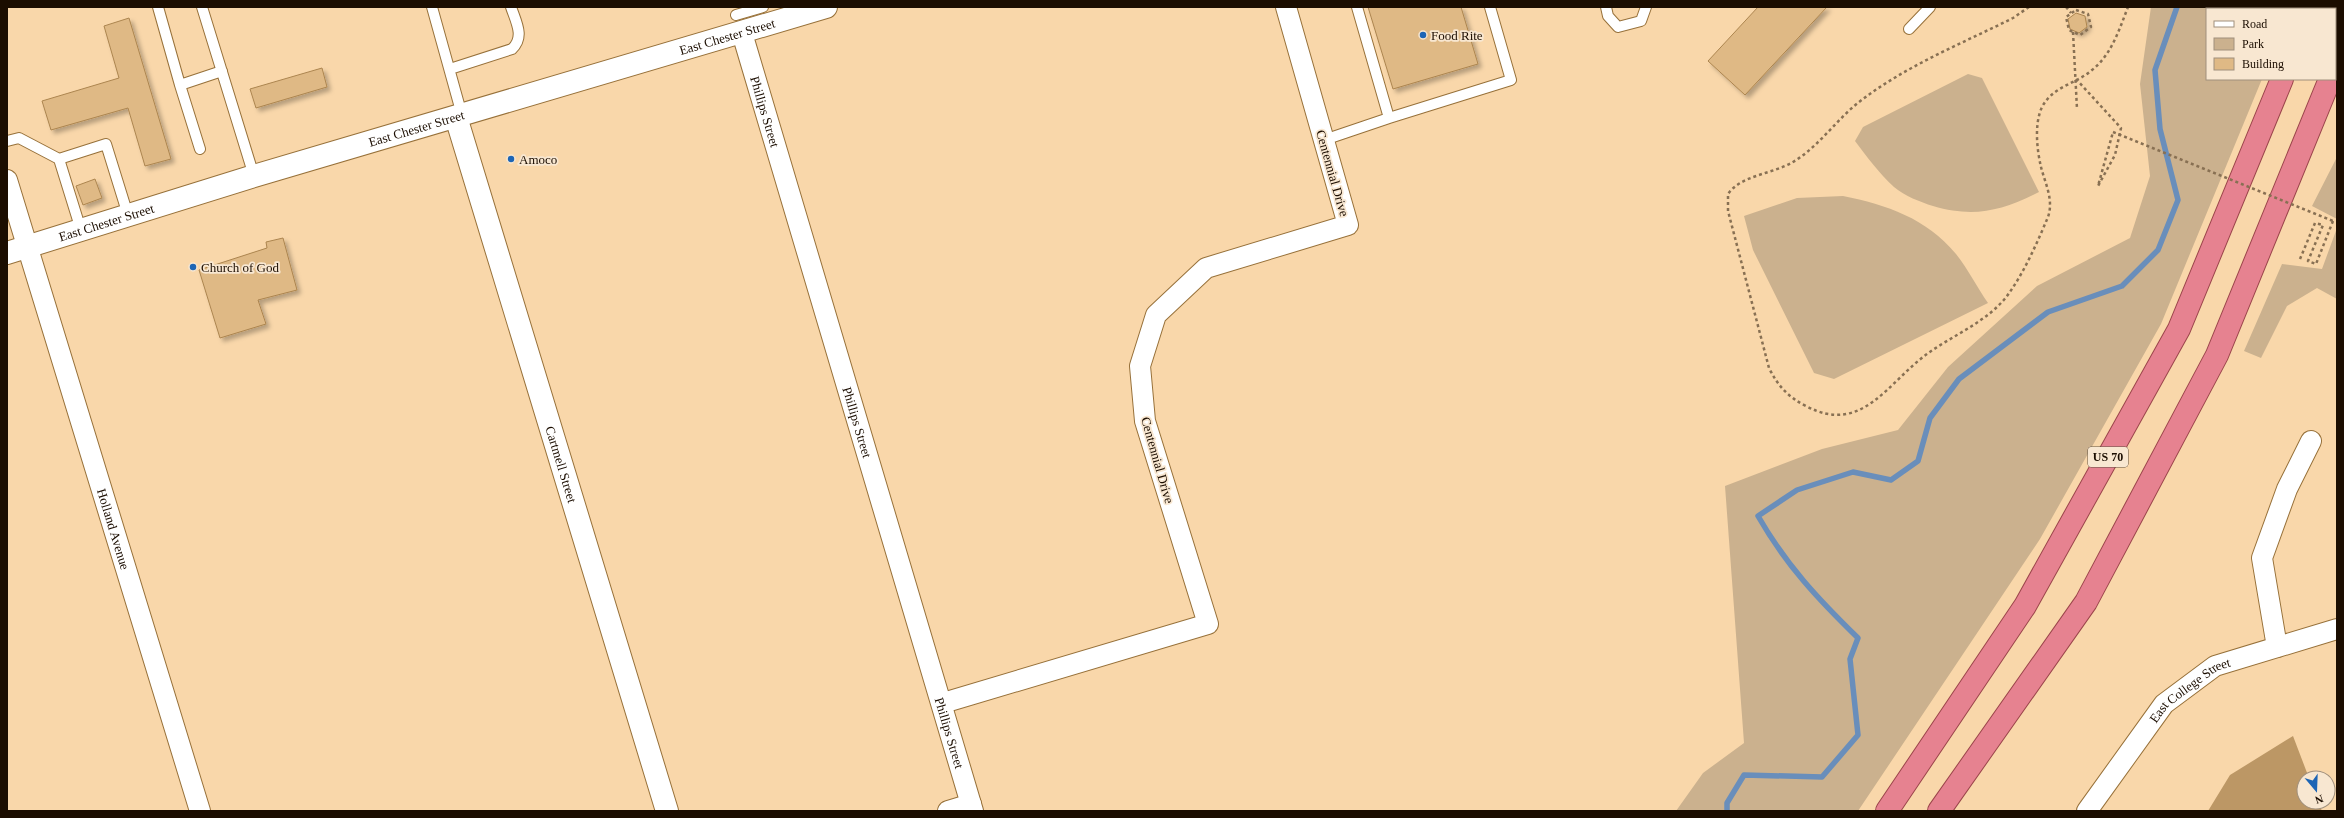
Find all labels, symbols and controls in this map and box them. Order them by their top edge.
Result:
legend [2206,8,2336,80]
street label: East Chester Street [678,15,777,58]
text: Road [2242,17,2267,31]
place label: Food Rite [1431,28,1483,43]
marker: Food Rite [1418,30,1428,40]
text: Park [2242,37,2264,51]
text: Building [2242,57,2284,71]
street label: Phillips Street [747,74,783,149]
street label: East Chester Street [367,107,466,150]
street label: Centennial Drive [1313,128,1352,218]
place label: Amoco [519,152,557,167]
marker: Amoco [506,154,516,164]
street label: East Chester Street [57,201,156,244]
place label: Church of God [201,260,279,275]
marker: Church of God [188,262,198,272]
street label: Phillips Street [839,385,875,460]
street label: Centennial Drive [1138,415,1177,505]
street label: Cartmell Street [542,424,580,505]
road number: US 70 [2088,447,2128,467]
street label: Holland Avenue [94,487,133,572]
street label: East College Street [2146,655,2232,725]
street label: Phillips Street [932,696,967,771]
north arrow [2296,770,2336,810]
text: N [2313,792,2325,806]

